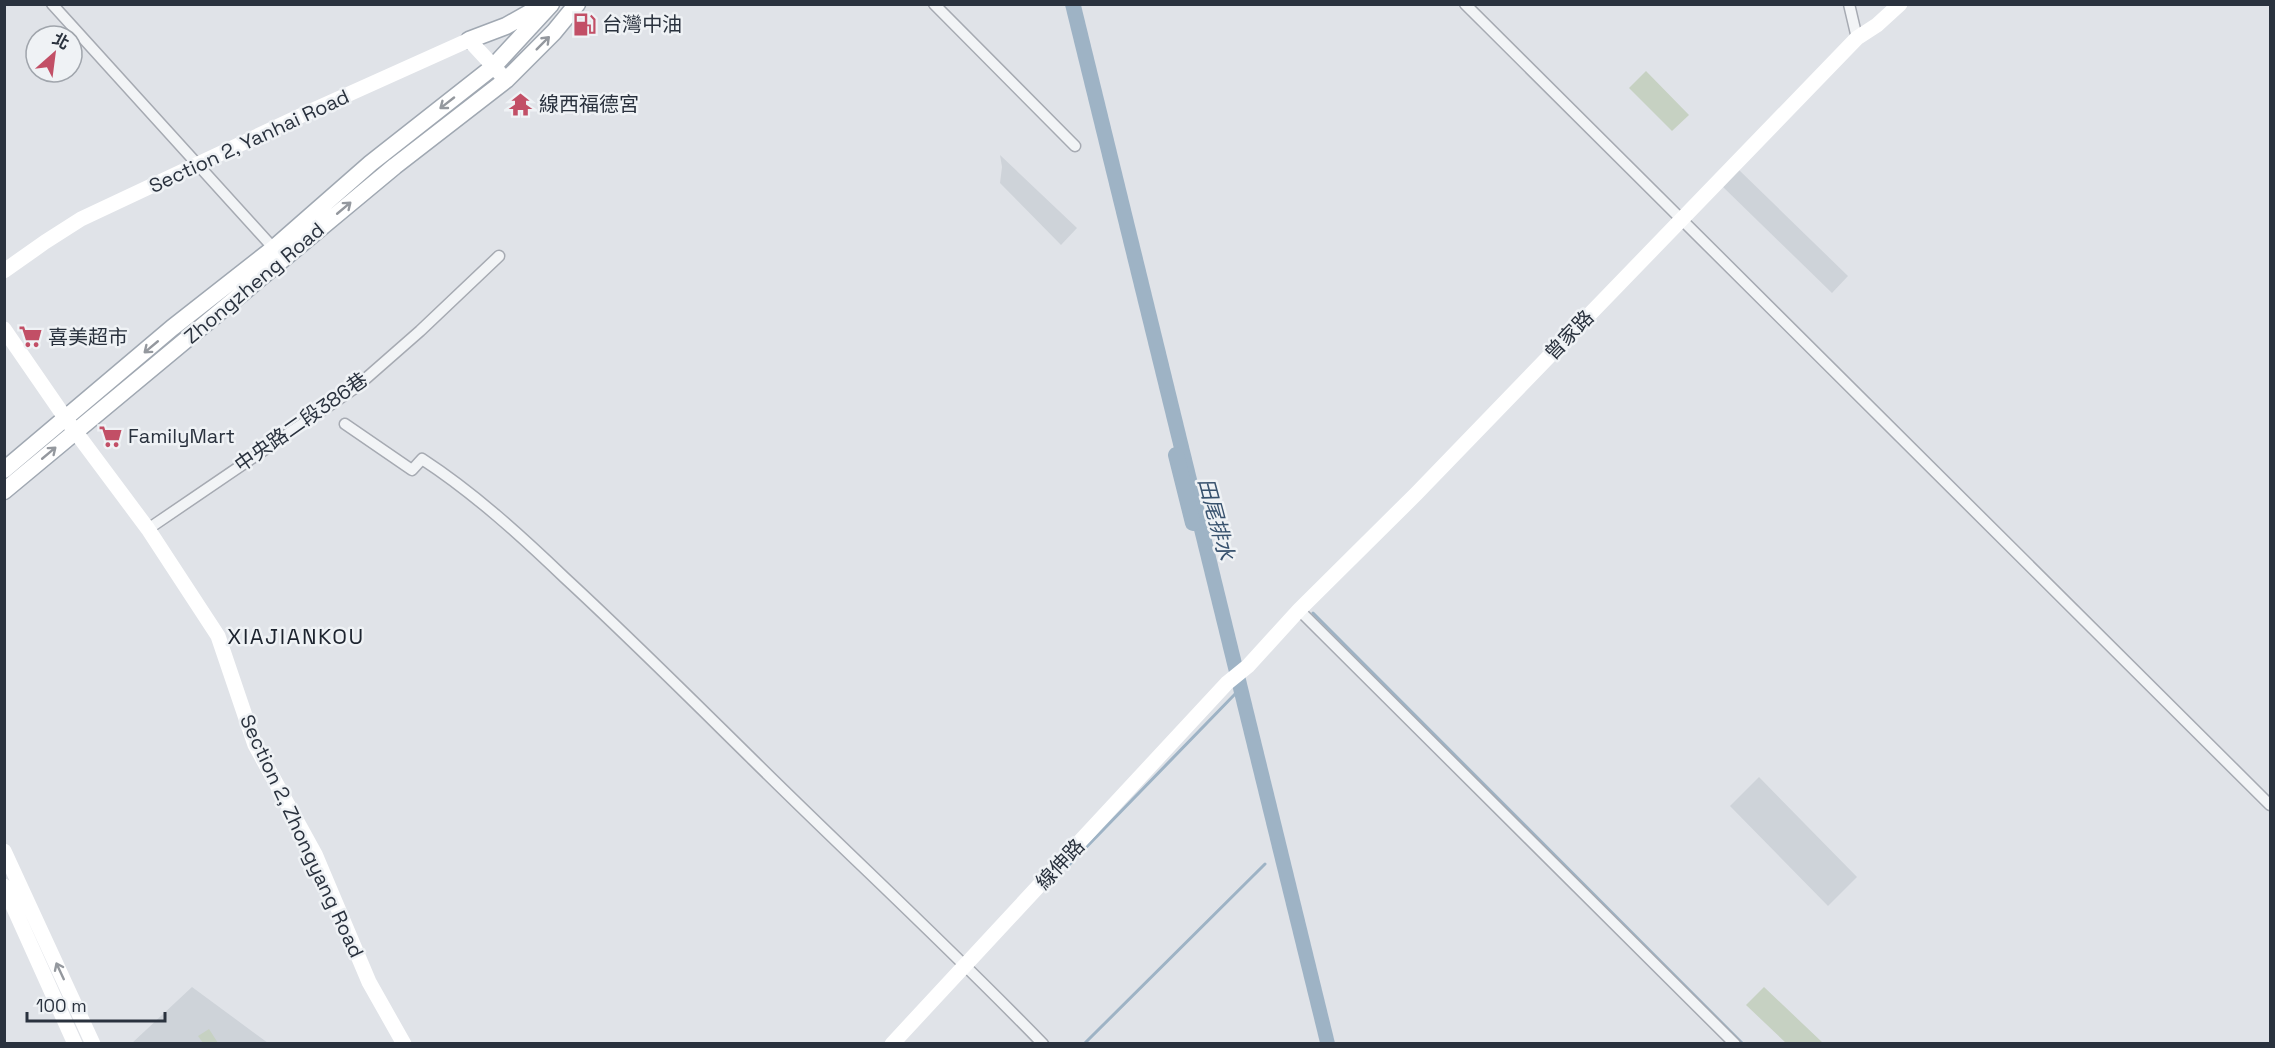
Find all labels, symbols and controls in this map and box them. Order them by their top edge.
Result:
fuel station icon: 台灣中油 [571,11,597,37]
place label: 台灣中油 [602,11,682,37]
north arrow [24,24,84,84]
text: 北 [49,28,73,54]
one-way arrow [535,36,550,51]
street label: Section 2, Yanhai Road [145,83,353,199]
temple icon: 線西福德宮 [508,91,534,117]
place label: 線西福德宮 [539,91,639,117]
one-way arrow [440,97,456,110]
one-way arrow [336,201,352,214]
street label: Zhongzheng Road [179,217,329,349]
street label: 曾家路 [1539,304,1599,366]
supermarket icon: 喜美超市 [17,324,43,350]
place label: 喜美超市 [48,324,128,350]
one-way arrow [143,340,159,353]
street label: 中央路二段386巷 [229,366,373,478]
supermarket icon: FamilyMart [97,423,123,449]
place label: FamilyMart [128,423,235,449]
one-way arrow [41,446,56,460]
water label: 田尾排水 [1193,475,1241,564]
district label: XIAJIANKOU [227,622,365,650]
street label: Section 2, Zhongyang Road [234,710,370,962]
street label: 線伸路 [1030,833,1090,895]
one-way arrow [54,963,65,981]
scale bar [27,985,165,1023]
text: 100 m [36,994,87,1017]

